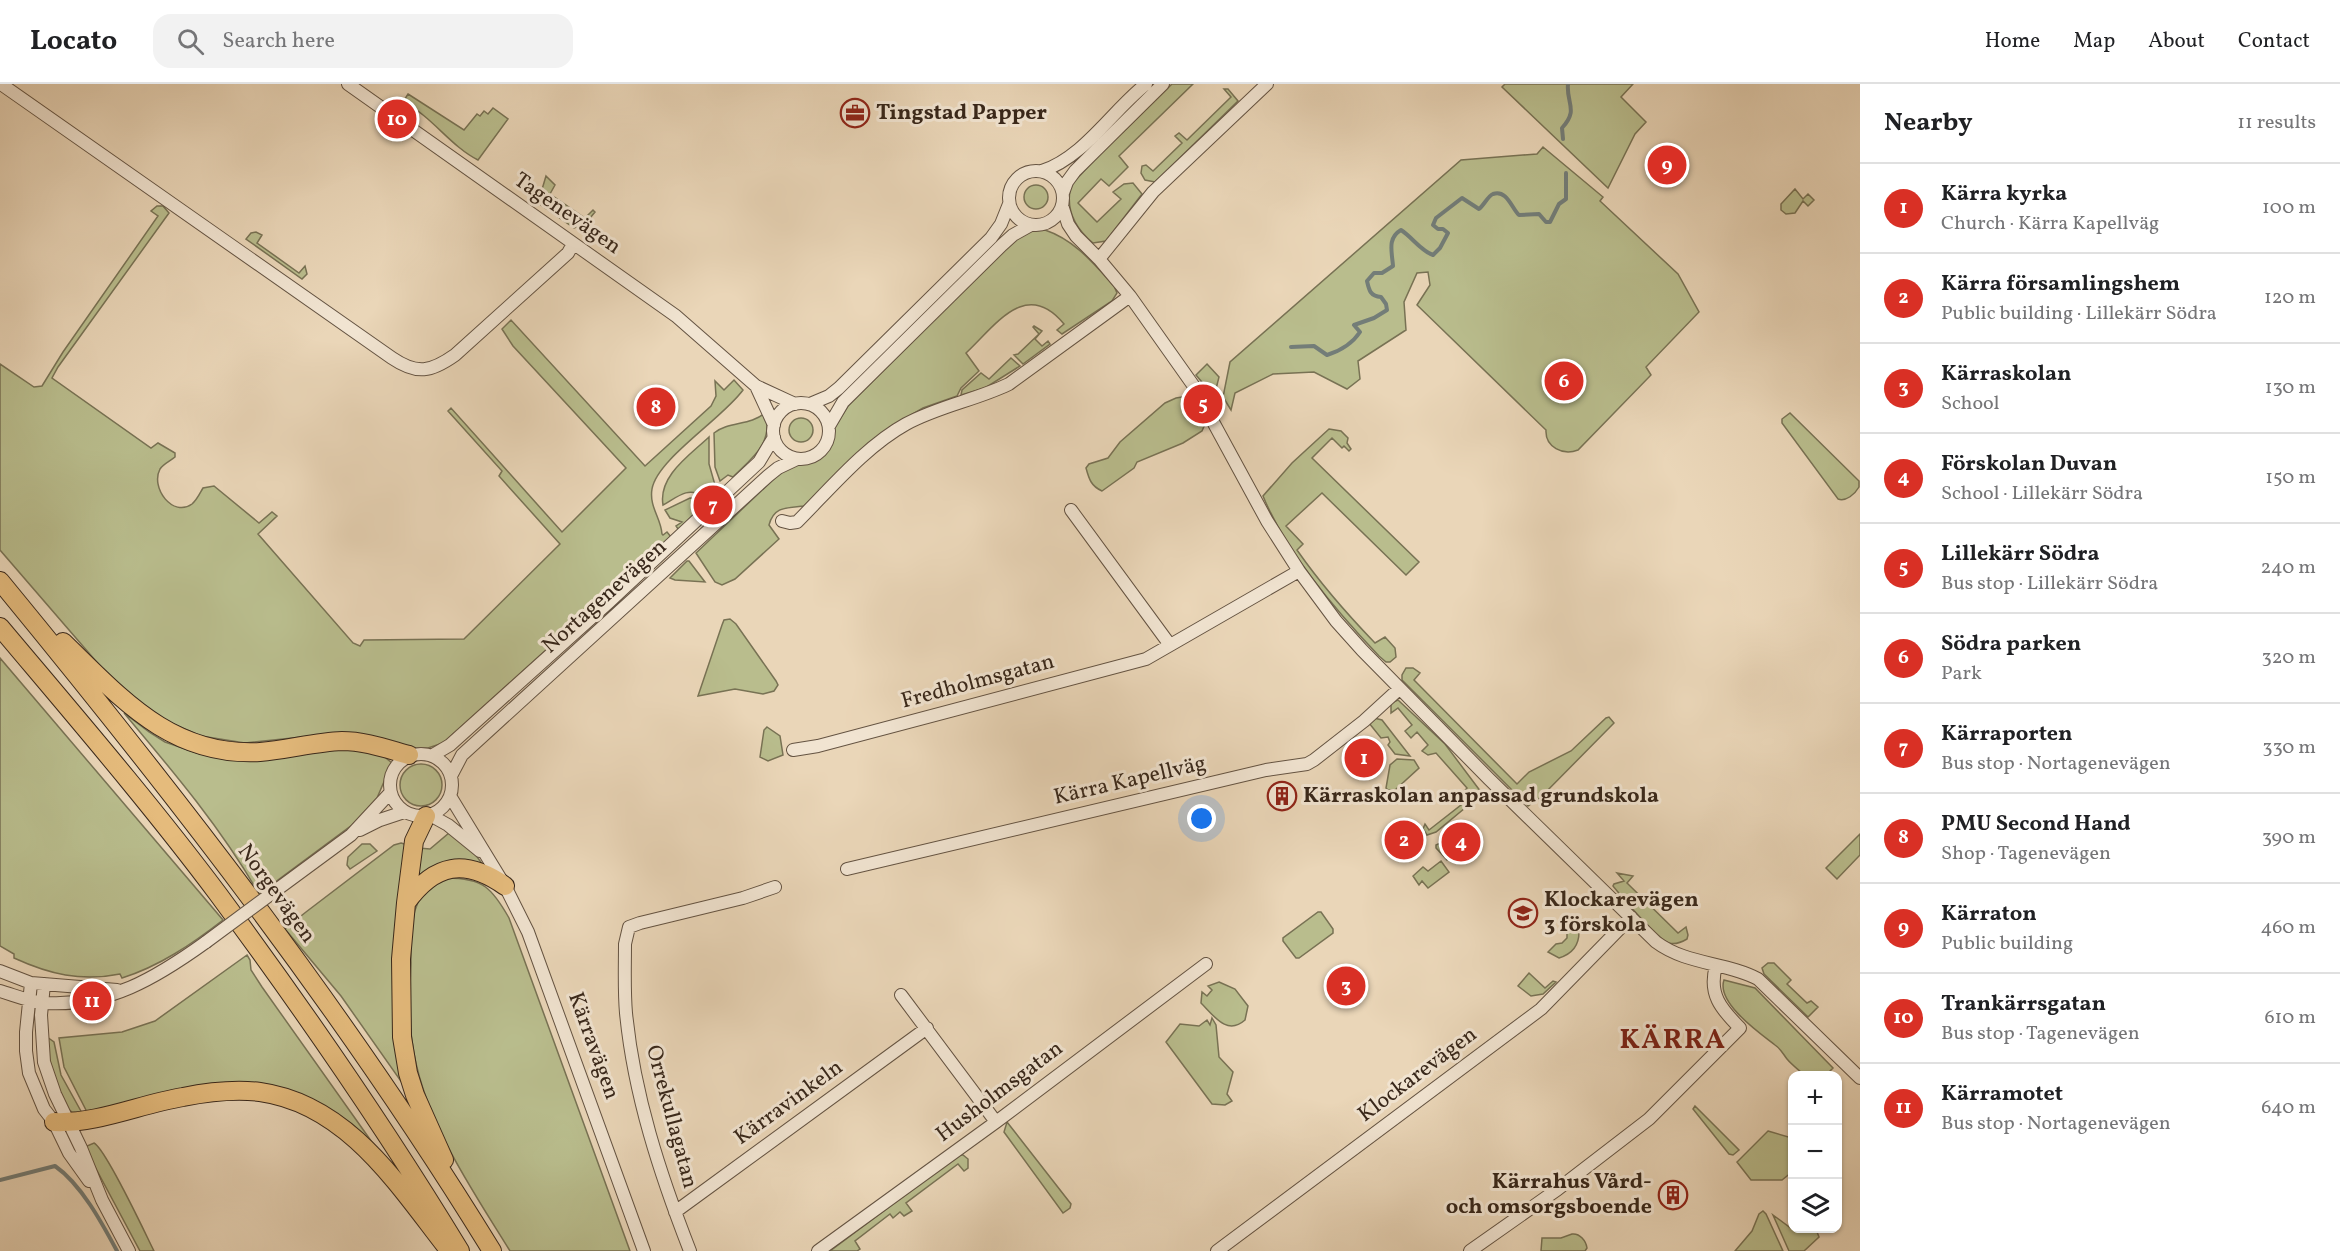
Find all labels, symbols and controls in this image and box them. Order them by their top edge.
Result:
search box [153,14,573,68]
text: Locato [30,22,117,61]
icon: search [174,25,207,58]
text: Search here [222,26,335,57]
text: Home [1985,27,2040,56]
text: Map [2073,27,2115,56]
text: About [2148,27,2205,56]
text: Contact [2238,27,2310,56]
pin: 10 [378,96,416,141]
office icon: Tingstad Papper [839,97,871,129]
place label: Tingstad Papper [876,98,1048,129]
text: Nearby [1884,105,1973,141]
text: 11 results [2237,109,2316,137]
pin: 9 [1648,142,1686,188]
street label: Tagenevägen [507,165,627,263]
text: Kärra kyrka [1941,179,2067,210]
text: 1 [1899,194,1908,222]
text: 100 m [2262,194,2316,222]
text: Church · Kärra Kapellväg [1941,210,2159,238]
text: Kärra församlingshem [1941,269,2180,300]
text: 2 [1898,284,1909,312]
text: 120 m [2264,284,2316,312]
text: Public building · Lillekärr Södra [1941,300,2217,328]
pin: 6 [1544,358,1584,404]
text: Kärraskolan [1941,359,2072,390]
text: 3 [1898,374,1909,402]
text: 130 m [2265,374,2316,402]
pin: 5 [1184,382,1222,426]
pin: 8 [636,384,676,430]
text: School [1941,390,1999,418]
text: Förskolan Duvan [1941,449,2117,480]
text: 4 [1897,464,1910,492]
text: 150 m [2265,464,2316,492]
text: School · Lillekärr Södra [1941,480,2143,508]
pin: 7 [694,482,732,528]
street label: Nortagenevägen [536,533,674,661]
text: Lillekärr Södra [1941,539,2100,570]
text: 5 [1899,554,1908,582]
text: 240 m [2261,554,2316,582]
text: Bus stop · Lillekärr Södra [1941,570,2158,598]
text: Södra parken [1941,629,2081,660]
text: 6 [1898,644,1909,672]
text: 320 m [2261,644,2316,672]
street label: Fredholmsgatan [898,647,1058,717]
text: Park [1941,660,1982,688]
text: Kärraporten [1941,719,2073,750]
text: 7 [1899,734,1908,762]
text: 330 m [2262,734,2316,762]
pin: 1 [1344,736,1384,780]
street label: Kärra Kapellväg [1051,748,1209,814]
text: Bus stop · Nortagenevägen [1941,750,2171,778]
building icon: Kärraskolan anpassad grundskola [1266,780,1298,812]
place label: Kärraskolan anpassad grundskola [1303,781,1659,812]
your location [1187,804,1216,833]
text: PMU Second Hand [1941,809,2131,840]
pin: 2 [1384,818,1424,862]
pin: 4 [1442,820,1480,864]
text: 8 [1898,824,1909,852]
text: 390 m [2262,824,2316,852]
street label: Norgevägen [229,838,323,950]
text: Shop · Tagenevägen [1941,840,2111,868]
place label: Klockarevägen 3 förskola [1544,885,1699,941]
school or university icon: Klockarevägen 3 förskola [1507,897,1539,929]
text: Kärraton [1941,899,2037,930]
text: 9 [1898,914,1909,942]
text: 460 m [2260,914,2316,942]
text: Public building [1941,930,2073,958]
pin: 3 [1326,964,1366,1008]
pin: 11 [72,978,112,1024]
street label: Kärravägen [559,988,627,1104]
text: Trankärrsgatan [1941,989,2106,1020]
text: 10 [1893,1004,1914,1032]
text: 610 m [2264,1004,2316,1032]
street label: Klockarevägen [1352,1020,1484,1130]
text: Bus stop · Tagenevägen [1941,1020,2140,1048]
district label: KÄRRA [1620,1021,1726,1060]
street label: Husholmsgatan [930,1034,1070,1150]
street label: Orrekullagatan [637,1042,705,1192]
street label: Kärravinkeln [728,1053,850,1153]
map controls [1788,1071,1842,1233]
button: + [1788,1071,1842,1125]
text: Kärramotet [1941,1079,2063,1110]
text: 11 [1895,1094,1912,1122]
text: 640 m [2261,1094,2316,1122]
text: Bus stop · Nortagenevägen [1941,1110,2171,1138]
button: − [1788,1125,1842,1179]
place label: Kärrahus Vård- och omsorgsboende [1446,1167,1652,1223]
building icon: Kärrahus Vård- och omsorgsboende [1657,1179,1689,1211]
button: layers [1788,1179,1842,1233]

